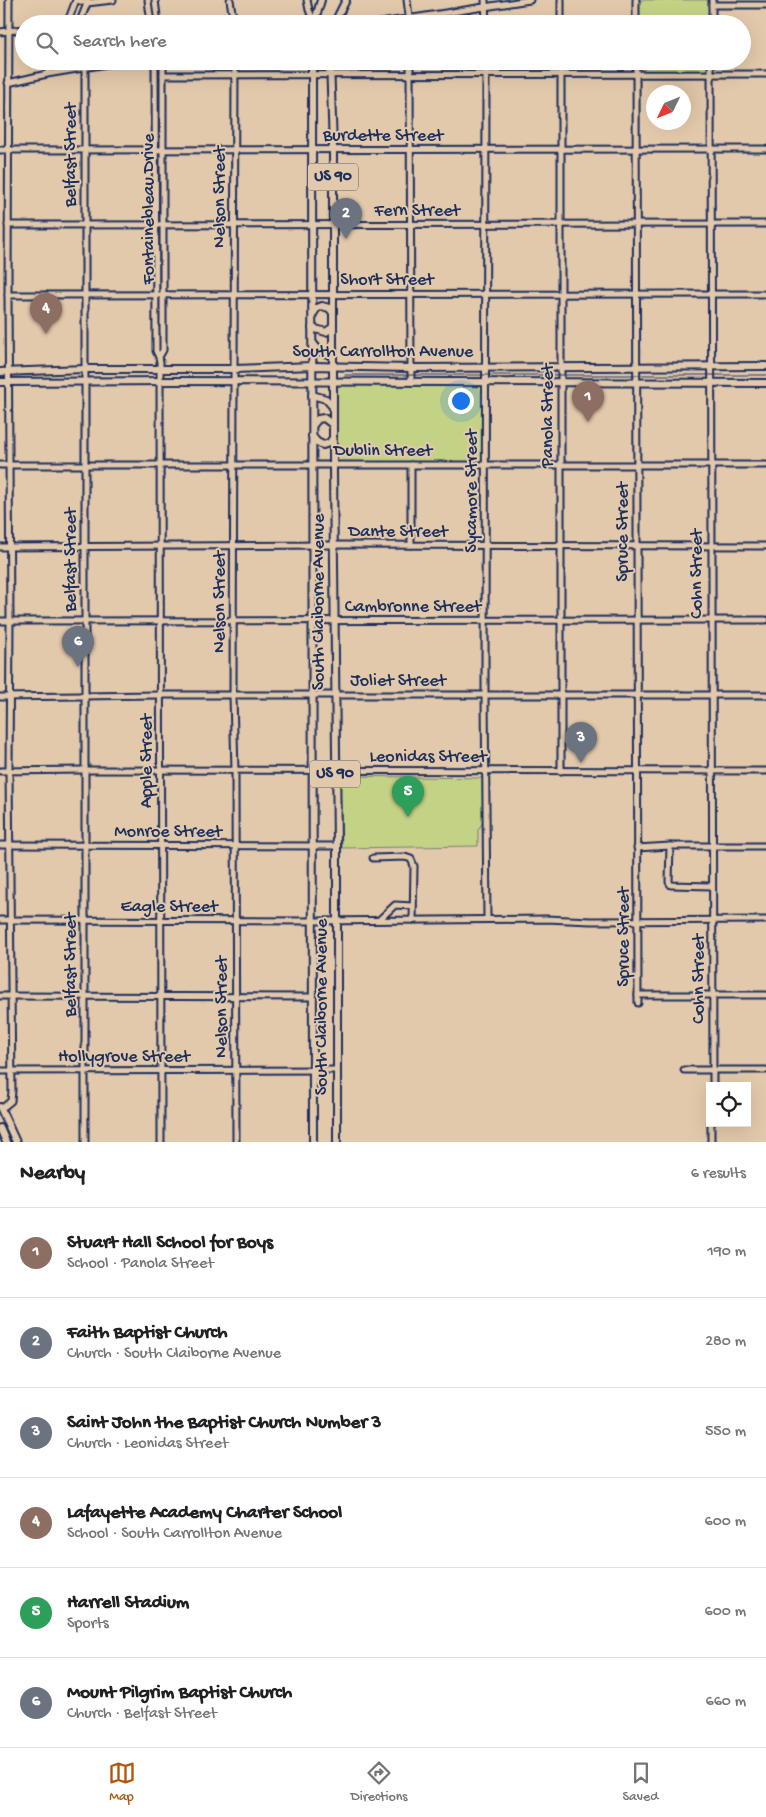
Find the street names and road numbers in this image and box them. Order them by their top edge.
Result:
street label: Belfast Street [61,101,82,208]
street label: Burdette Street [322,126,445,147]
street label: Fontainebleau Drive [139,133,160,285]
street label: Nelson Street [210,144,231,248]
road number: US 90 [308,163,358,190]
street label: Fern Street [373,201,461,222]
street label: Short Street [340,270,435,291]
street label: South Carrollton Avenue [293,342,474,363]
street label: Panola Street [538,362,559,469]
street label: Sycamore Street [462,428,483,553]
street label: Dublin Street [333,441,434,462]
street label: Spruce Street [613,481,634,582]
street label: Belfast Street [61,506,82,613]
street label: South Claiborne Avenue [309,513,330,690]
street label: Dante Street [347,522,449,543]
street label: Cohn Street [687,528,708,619]
street label: Nelson Street [210,549,231,653]
street label: Cambronne Street [345,597,483,618]
street label: Joliet Street [350,671,447,692]
street label: Apple Street [137,712,158,808]
street label: Leonidas Street [369,747,488,768]
road number: US 90 [310,761,360,788]
street label: Monroe Street [114,822,223,843]
street label: Spruce Street [614,886,635,987]
street label: Eagle Street [121,897,219,918]
street label: Belfast Street [61,911,82,1018]
street label: South Claiborne Avenue [312,918,333,1095]
street label: Cohn Street [689,933,710,1024]
street label: Nelson Street [212,954,233,1058]
street label: Hollygrove Street [58,1047,192,1068]

